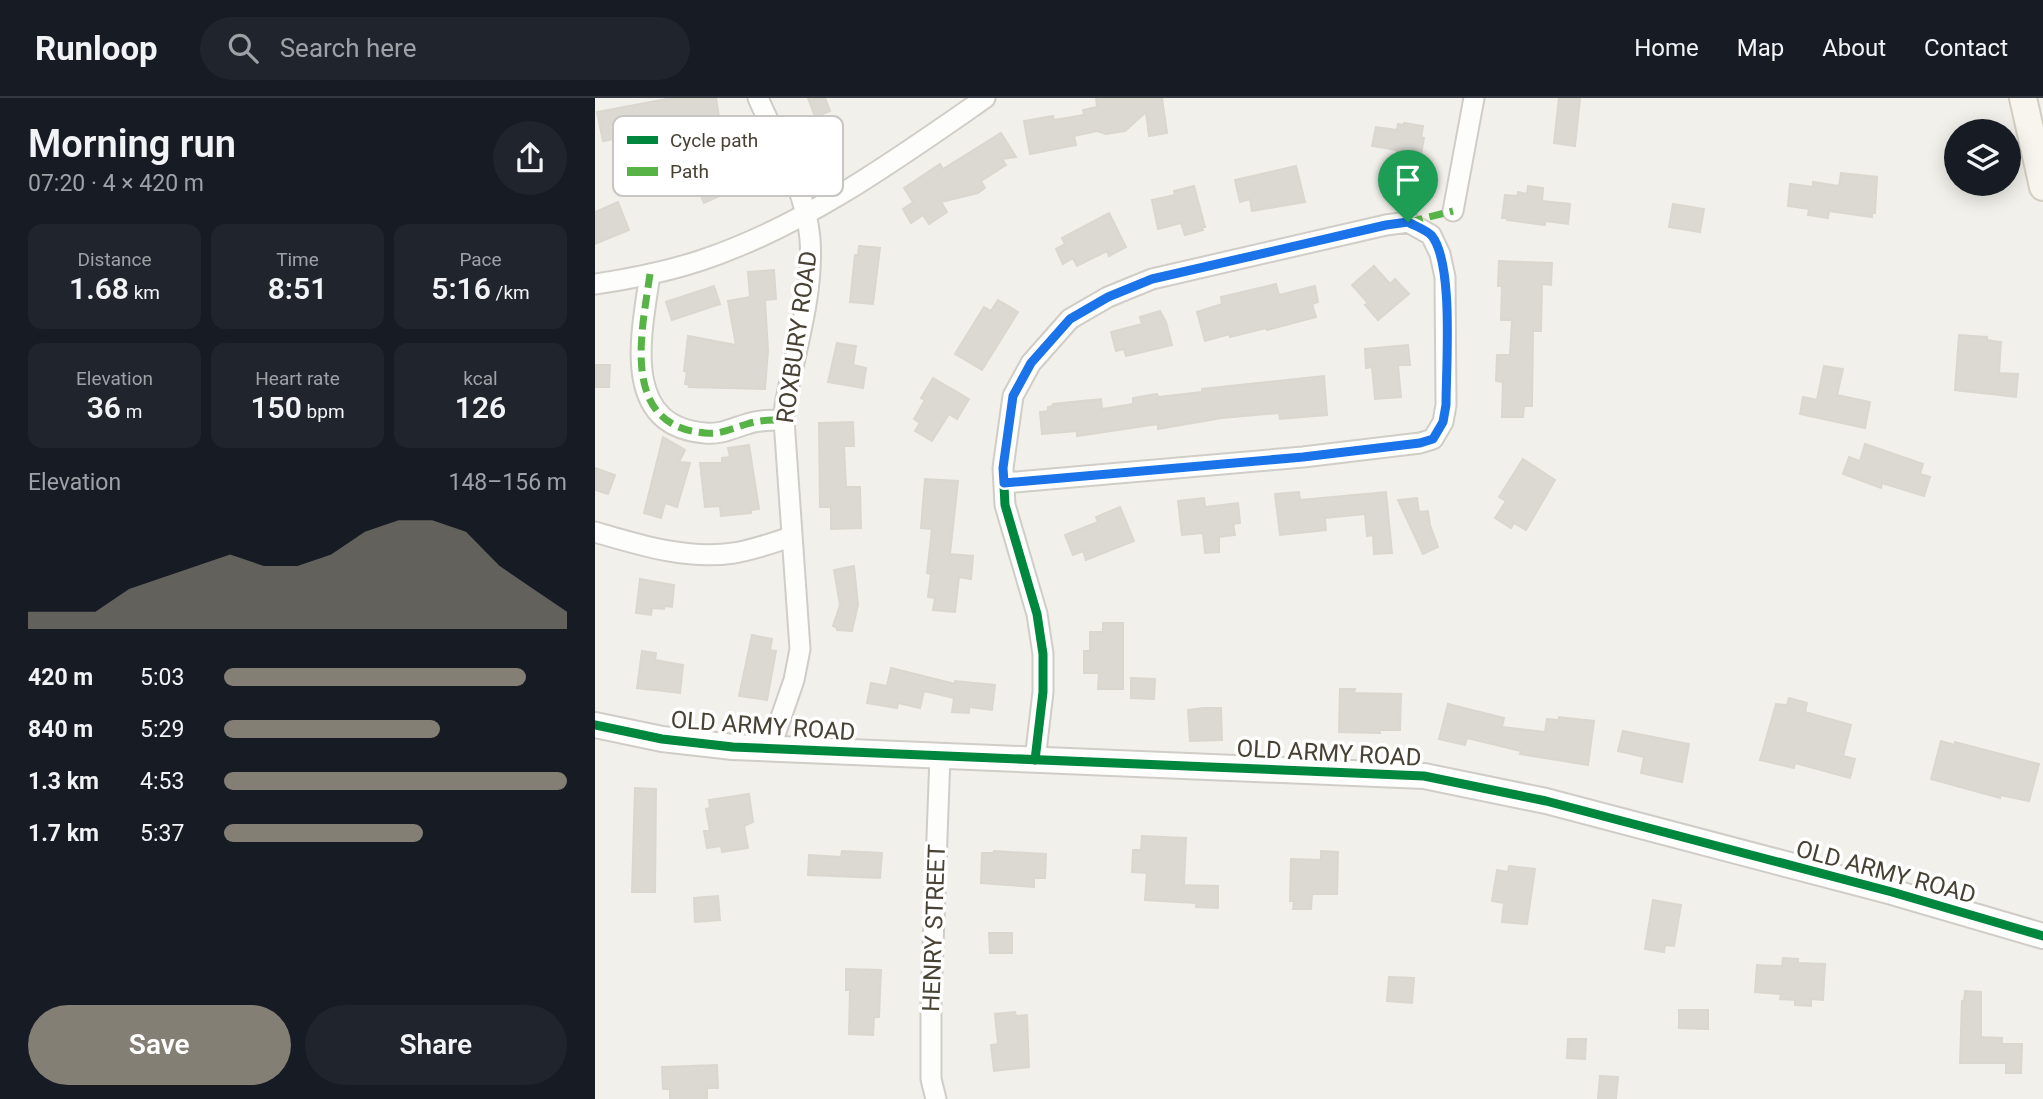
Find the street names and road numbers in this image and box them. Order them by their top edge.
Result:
street label: ROXBURY ROAD [771,249,823,425]
street label: OLD ARMY ROAD [670,706,856,746]
street label: OLD ARMY ROAD [1236,734,1422,772]
street label: OLD ARMY ROAD [1793,835,1979,909]
street label: HENRY STREET [917,844,951,1012]

